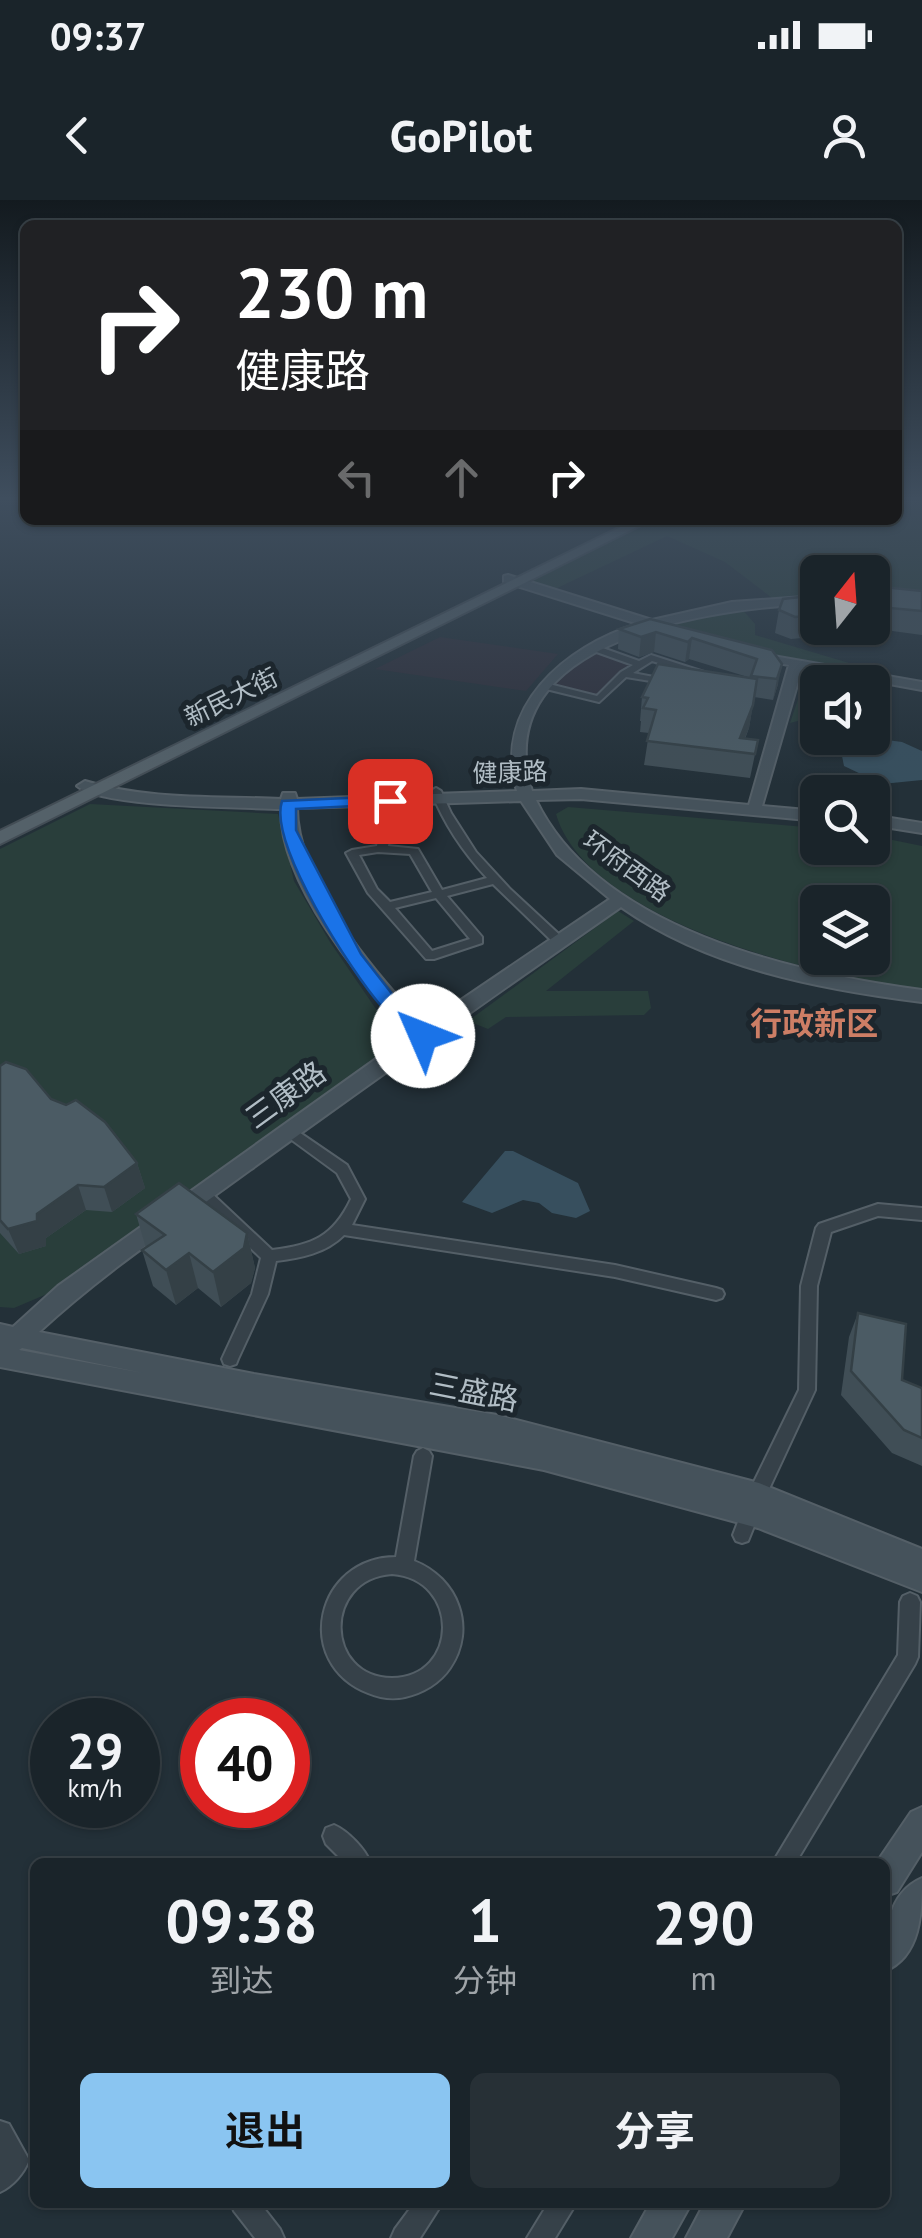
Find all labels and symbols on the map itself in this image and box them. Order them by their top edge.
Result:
north arrow [800,555,890,645]
street label: 新民大街 [179,661,283,733]
street label: 健康路 [472,755,548,789]
pin [348,759,433,844]
street label: 环府西路 [577,824,677,908]
position arrow [371,984,475,1088]
district label: 行政新区 [750,1002,878,1044]
street label: 三康路 [237,1052,333,1136]
street label: 三盛路 [426,1363,522,1419]
speed limit sign: 40 [180,1698,310,1828]

